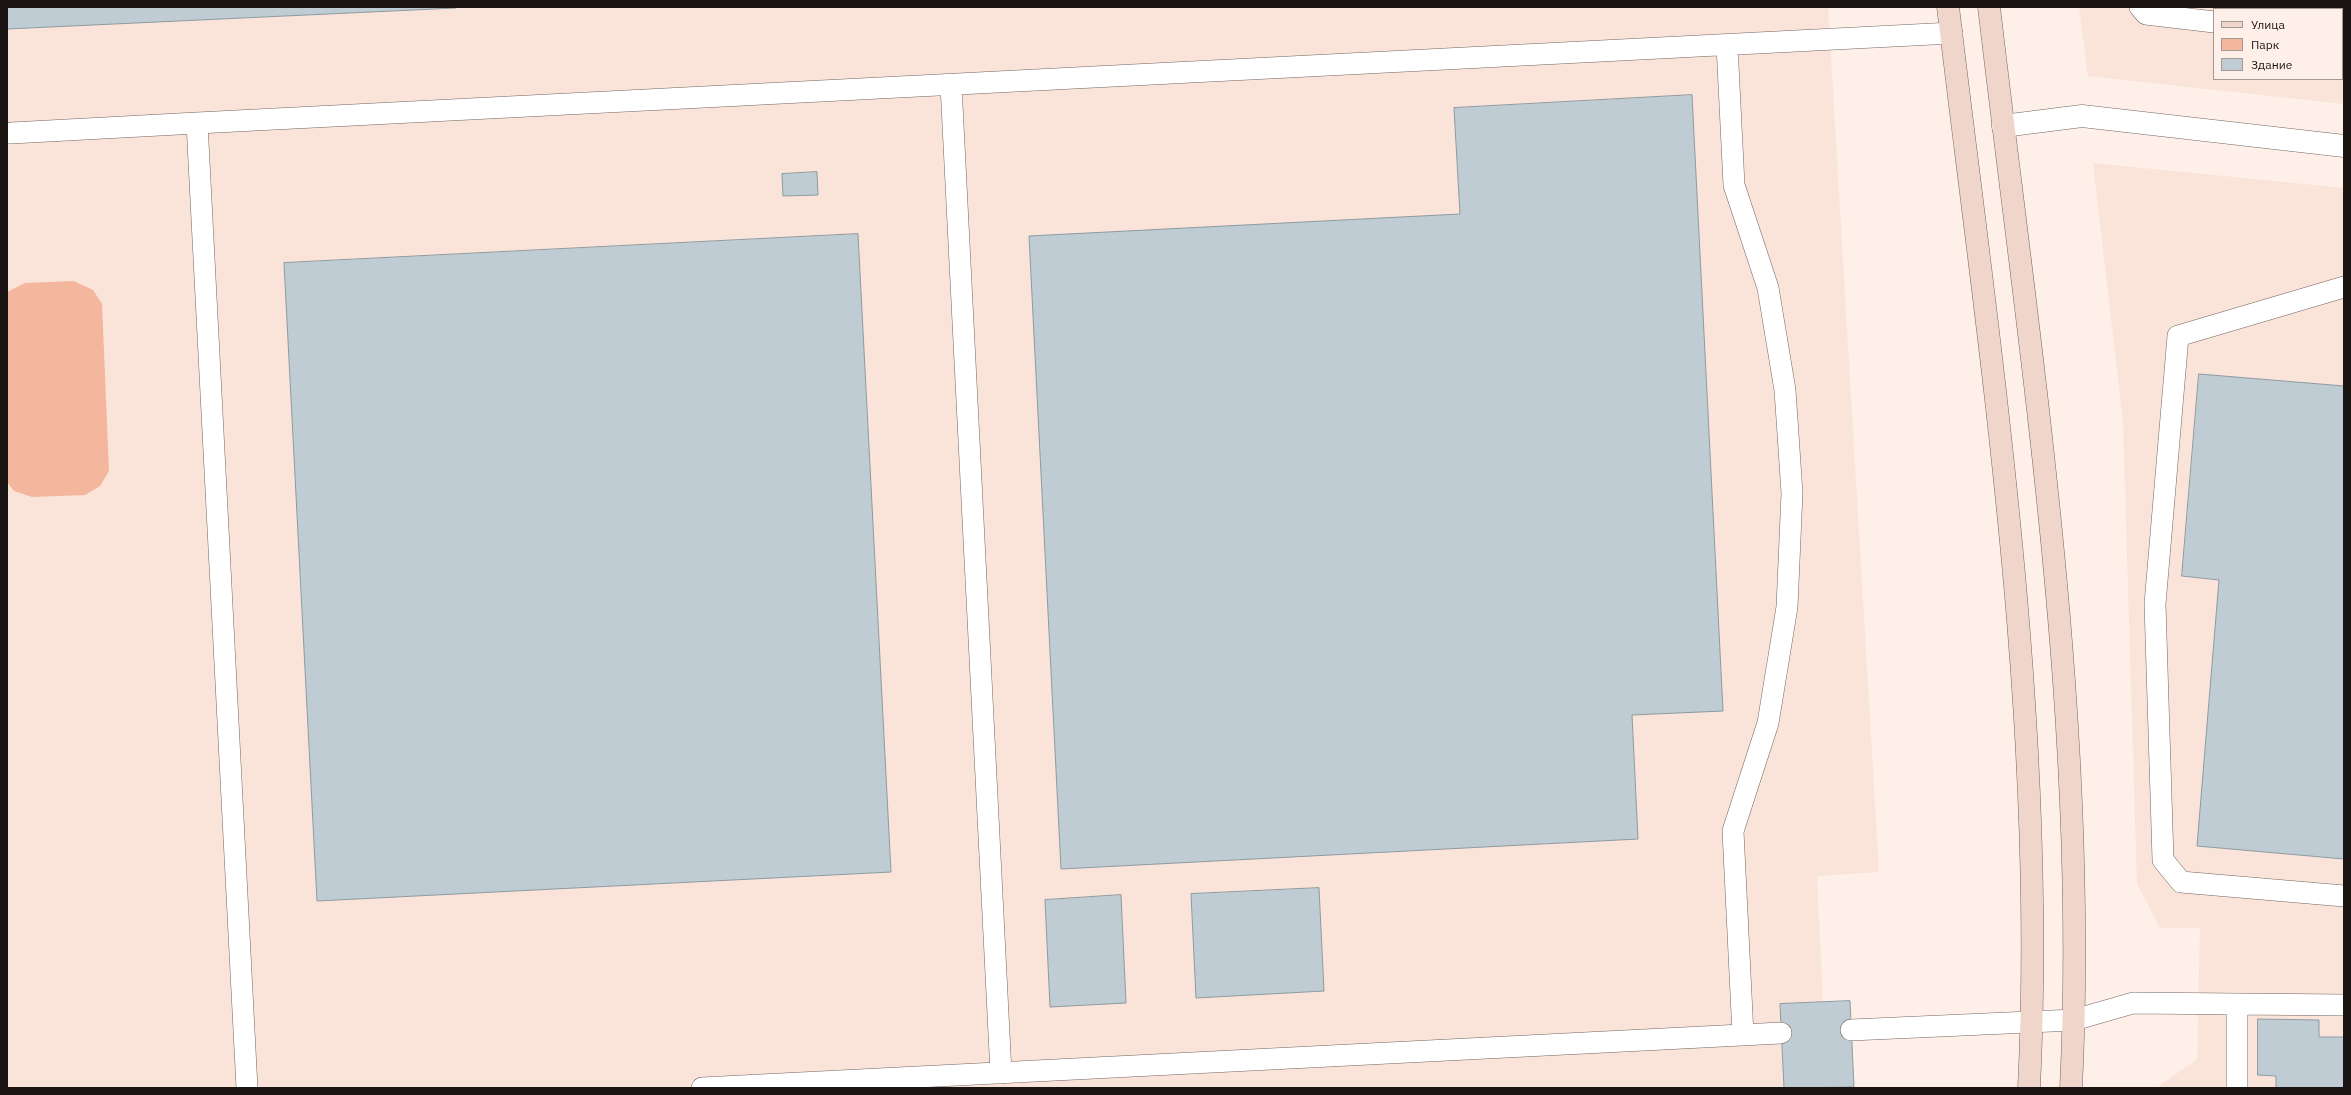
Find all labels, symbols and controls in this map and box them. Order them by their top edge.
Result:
legend [2213,8,2343,80]
text: Улица [2251,17,2285,32]
text: Парк [2251,37,2279,52]
text: Здание [2251,57,2292,72]

